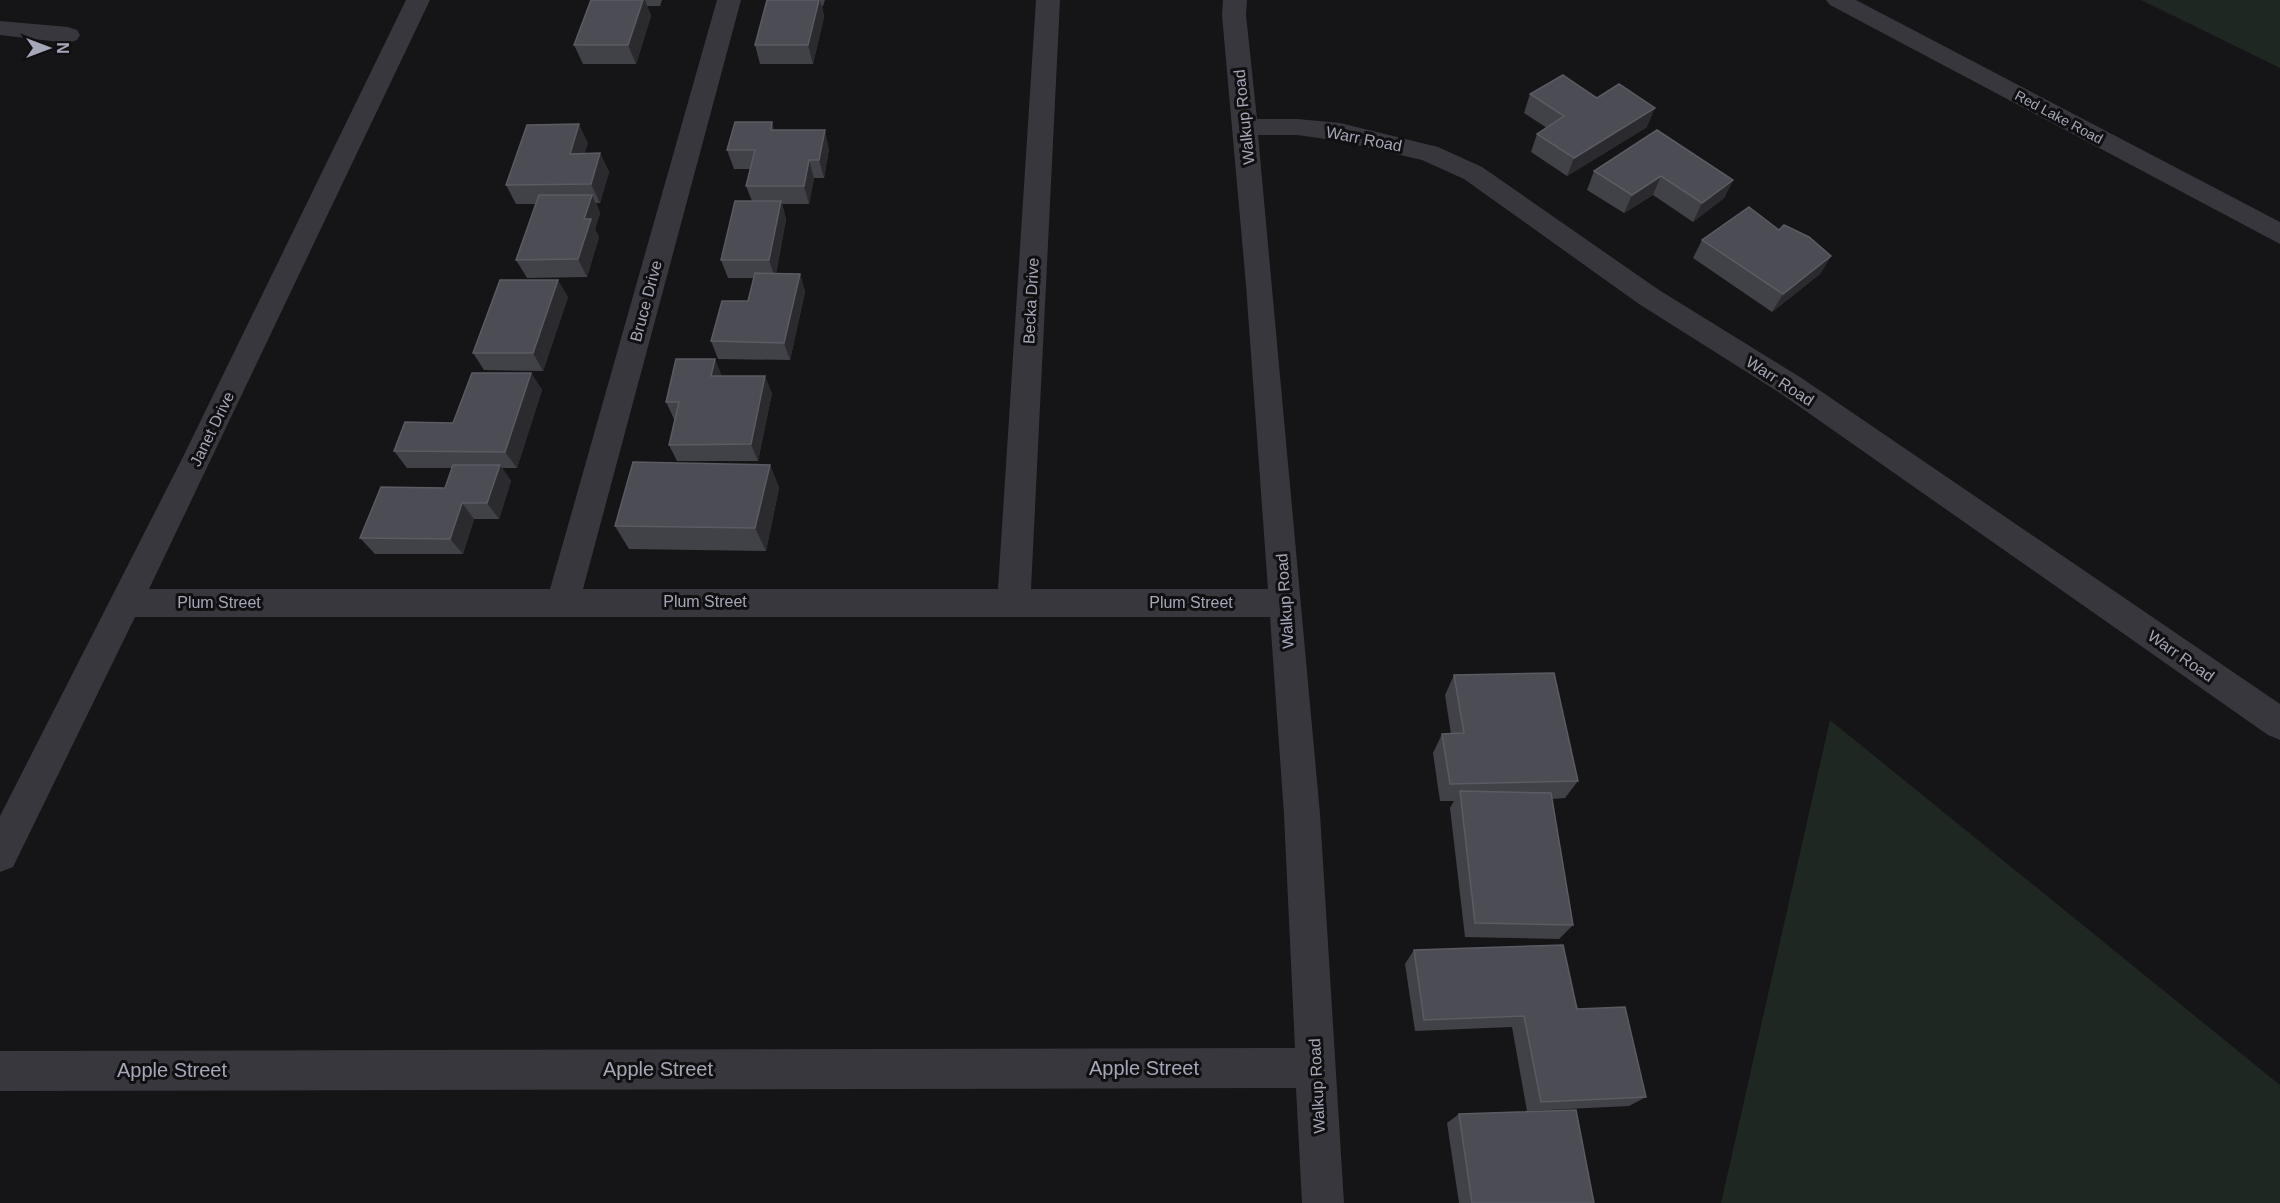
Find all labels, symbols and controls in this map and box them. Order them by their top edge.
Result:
north arrow [18,18,78,78]
text: N [54,42,71,54]
street label: Walkup Road [1231,69,1257,165]
street label: Red Lake Road [2012,87,2106,147]
street label: Warr Road [1325,123,1403,155]
street label: Becka Drive [1020,257,1042,345]
street label: Bruce Drive [627,258,665,344]
street label: Warr Road [1743,353,1817,409]
street label: Janet Drive [187,389,237,469]
street label: Walkup Road [1273,553,1297,649]
street label: Plum Street [663,593,747,610]
street label: Plum Street [177,594,261,611]
street label: Plum Street [1149,594,1233,611]
street label: Warr Road [2145,627,2217,685]
street label: Walkup Road [1306,1038,1328,1134]
street label: Apple Street [1089,1057,1199,1079]
street label: Apple Street [603,1058,713,1080]
street label: Apple Street [117,1059,227,1081]

